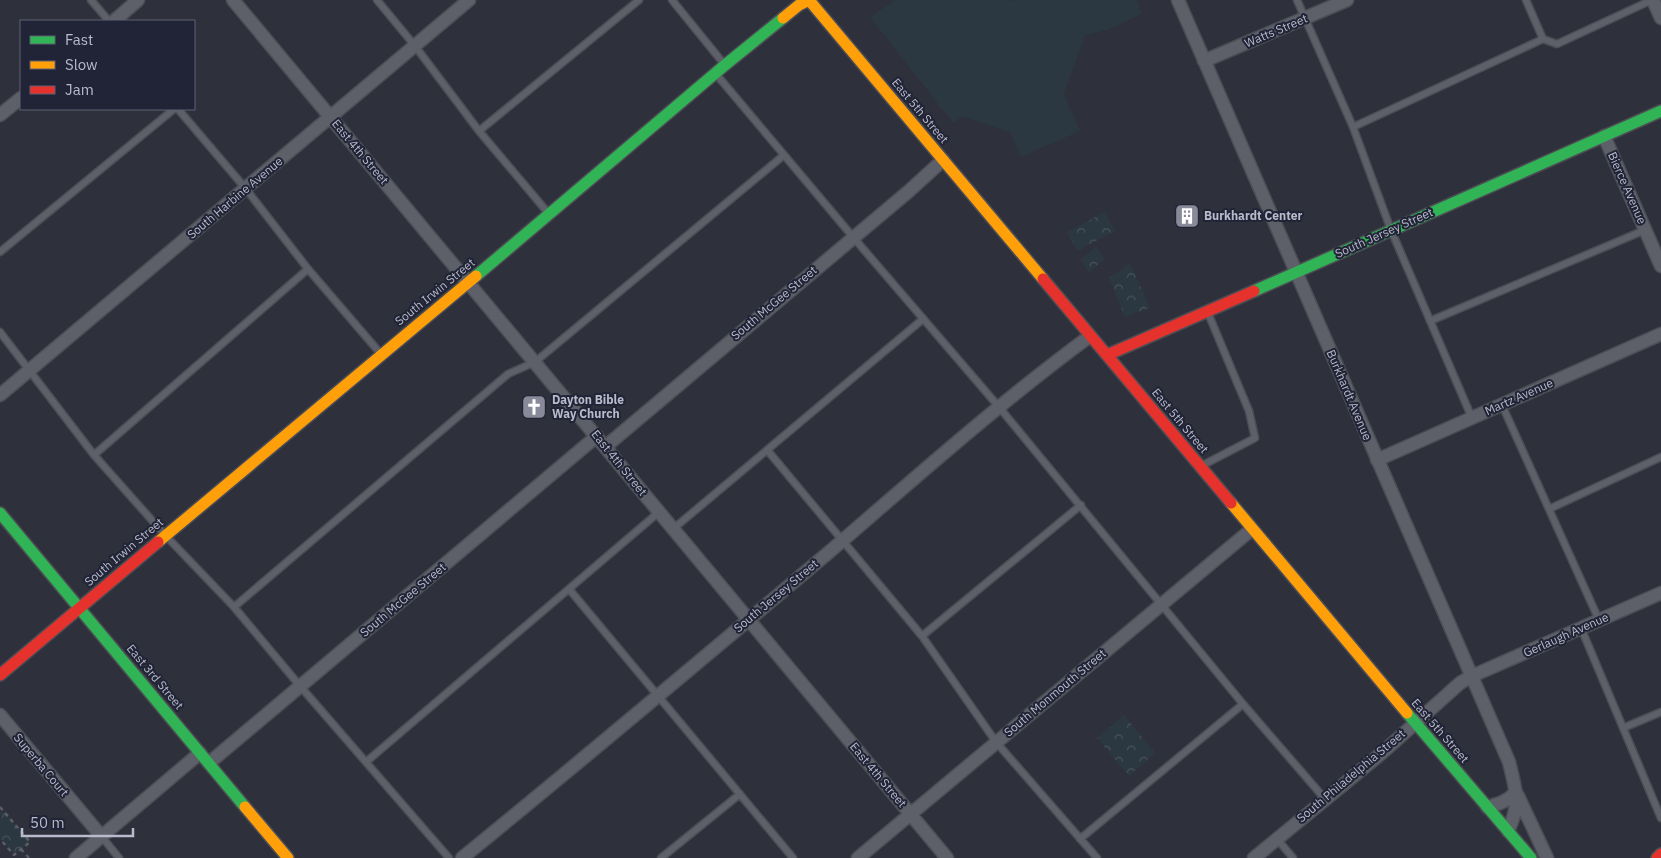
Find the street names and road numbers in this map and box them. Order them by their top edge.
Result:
street label: Watts Street [1242,11,1310,51]
street label: East 5th Street [889,75,952,146]
street label: East 4th Street [329,116,392,187]
street label: Bierce Avenue [1605,149,1650,226]
street label: South Harbine Avenue [184,153,286,242]
street label: South Jersey Street [1333,204,1435,261]
street label: South Irwin Street [392,255,478,328]
street label: South McGee Street [728,262,820,343]
street label: Burkhardt Avenue [1324,347,1375,443]
street label: Martz Avenue [1482,375,1556,418]
street label: East 5th Street [1149,385,1212,456]
street label: East 4th Street [588,427,650,499]
street label: South Irwin Street [81,514,166,589]
street label: South Jersey Street [730,556,821,635]
street label: South McGee Street [357,559,449,640]
street label: Gerlaugh Avenue [1521,609,1611,660]
street label: East 3rd Street [124,641,187,712]
street label: South Monmouth Street [1001,646,1109,740]
street label: East 5th Street [1408,695,1472,766]
street label: South Philadelphia Street [1293,726,1408,825]
street label: Superba Court [11,730,72,799]
street label: East 4th Street [847,739,910,810]

